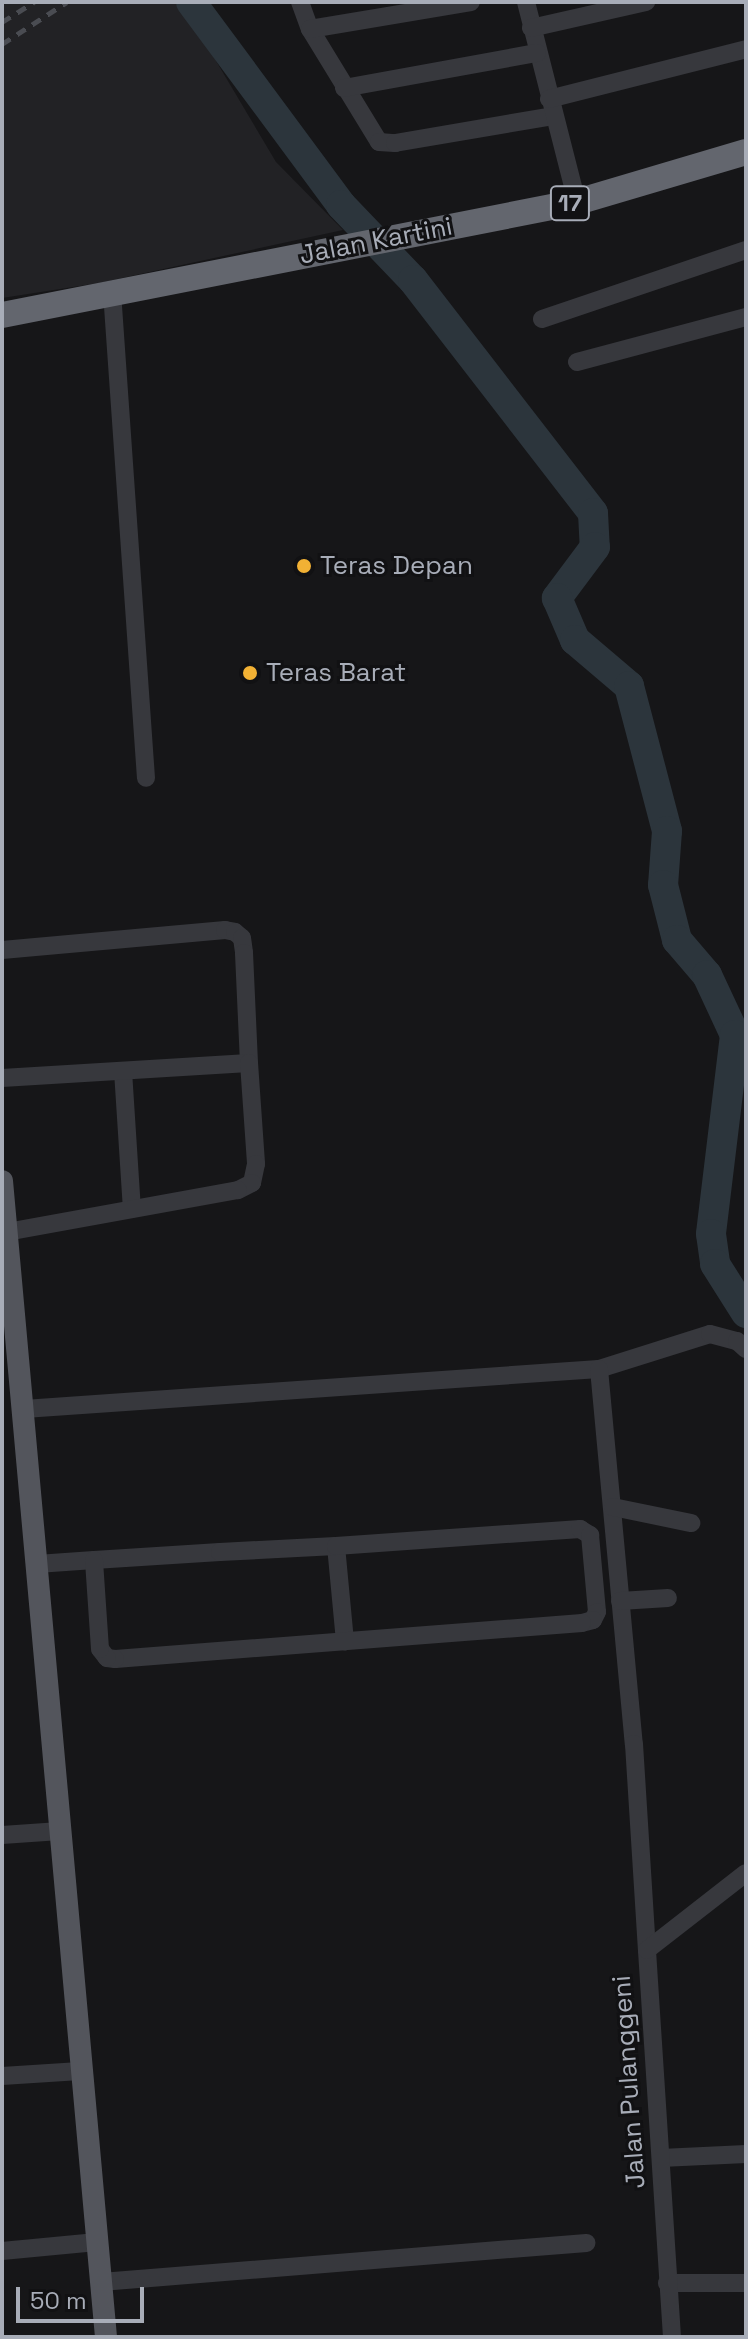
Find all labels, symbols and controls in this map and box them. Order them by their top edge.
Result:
road number: 17 [548,183,592,223]
street label: Jalan Kartini [297,211,455,271]
place label: Teras Depan [320,550,473,582]
marker: Teras Depan [295,557,313,575]
place label: Teras Barat [266,657,406,689]
marker: Teras Barat [241,664,259,682]
street label: Jalan Pulanggeni [606,1974,652,2190]
scale bar [20,2271,148,2321]
text: 50 m [30,2285,87,2316]

